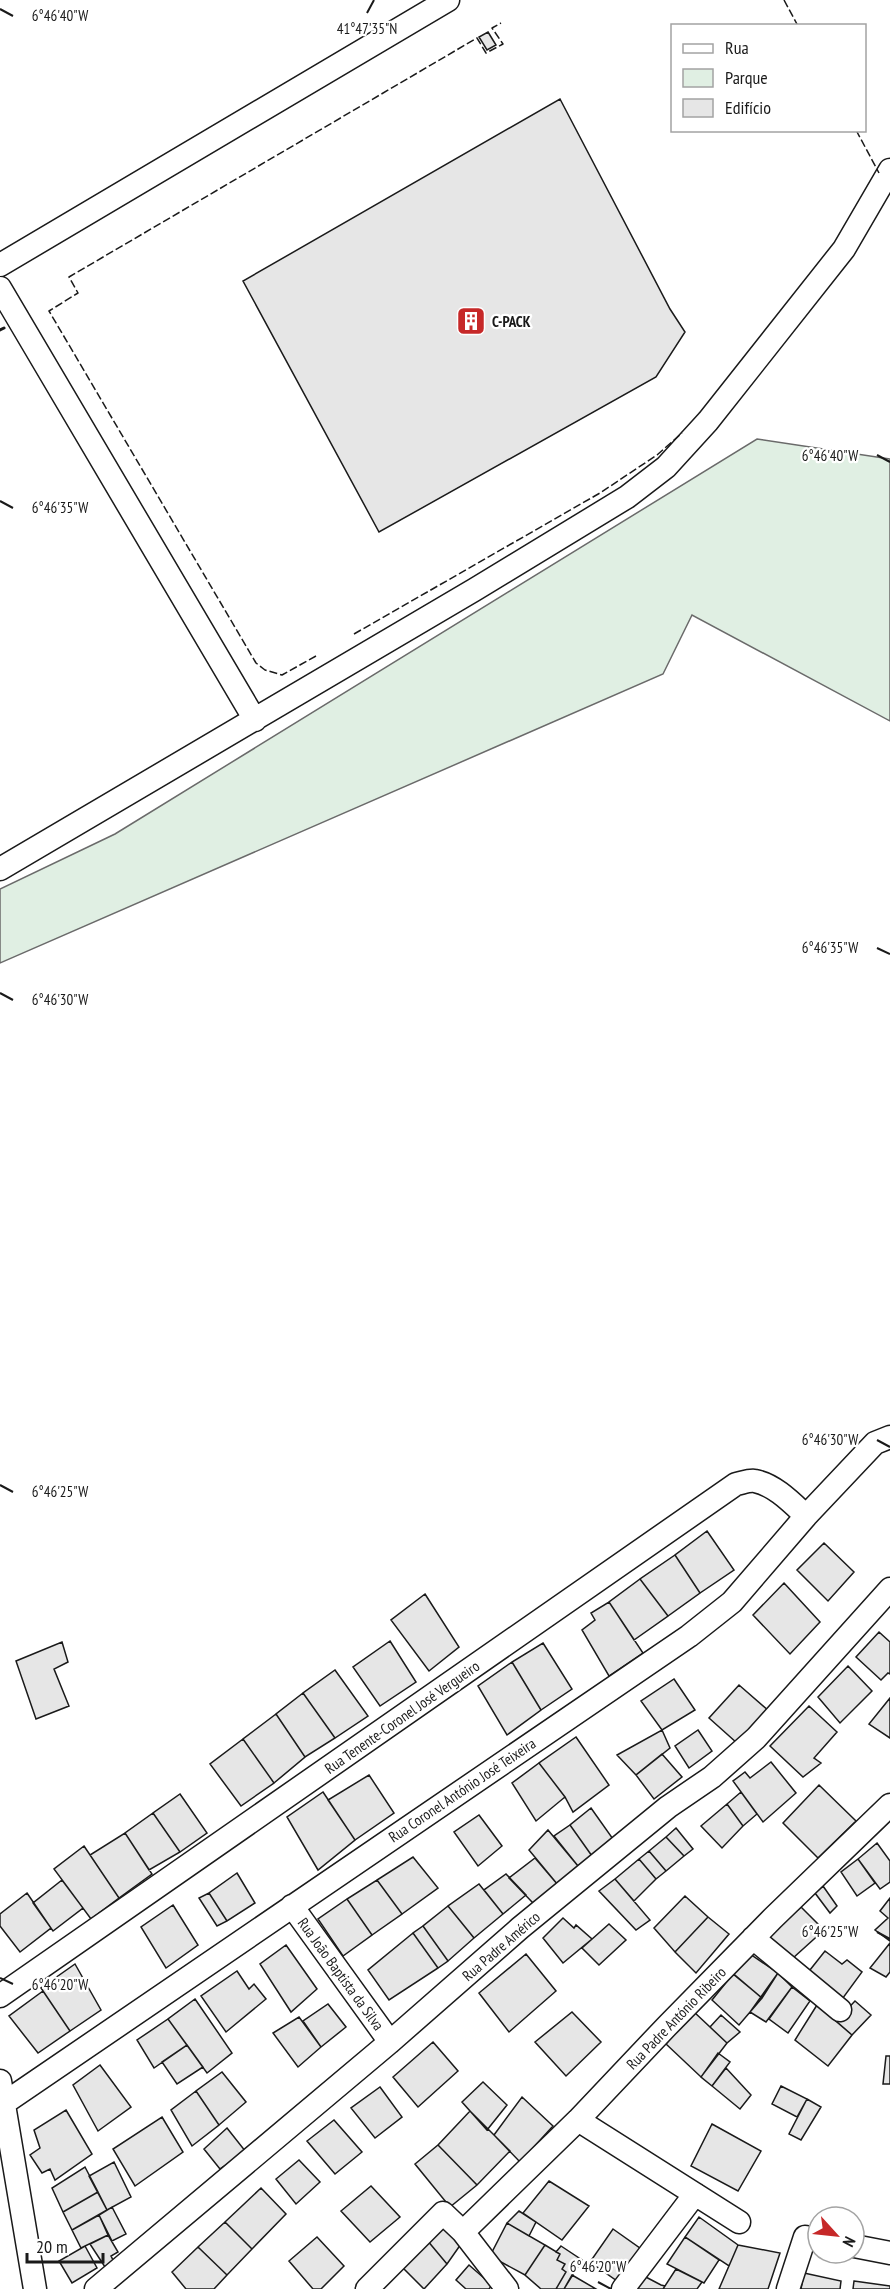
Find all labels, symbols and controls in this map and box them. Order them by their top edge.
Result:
text: 6°46'40"W [32,6,88,25]
text: 41°47'35"N [337,19,397,38]
legend [671,24,866,132]
text: Rua [725,36,749,59]
text: Parque [725,66,768,89]
text: Edifício [725,96,771,119]
building icon: C-PACK [455,305,487,337]
place label: C-PACK [492,312,531,331]
text: 6°46'40"W [802,446,858,465]
text: 6°46'35"W [32,498,88,517]
text: 6°46'35"W [802,938,858,957]
text: 6°46'30"W [32,990,88,1009]
text: 6°46'30"W [802,1430,858,1449]
text: 6°46'25"W [32,1482,88,1501]
street label: Rua Tenente-Coronel José Vergueiro [321,1656,483,1778]
street label: Rua Coronel António José Teixeira [385,1734,539,1846]
street label: Rua Padre Américo [458,1907,544,1985]
street label: Rua João Baptista da Silva [294,1914,388,2034]
text: 6°46'25"W [802,1922,858,1941]
street label: Rua Padre António Ribeiro [622,1963,730,2073]
text: 6°46'20"W [32,1975,88,1994]
north arrow [806,2205,866,2265]
scale bar [27,2226,104,2264]
text: N [838,2233,860,2250]
text: 20 m [36,2235,68,2258]
text: 6°46'20"W [570,2257,626,2276]

